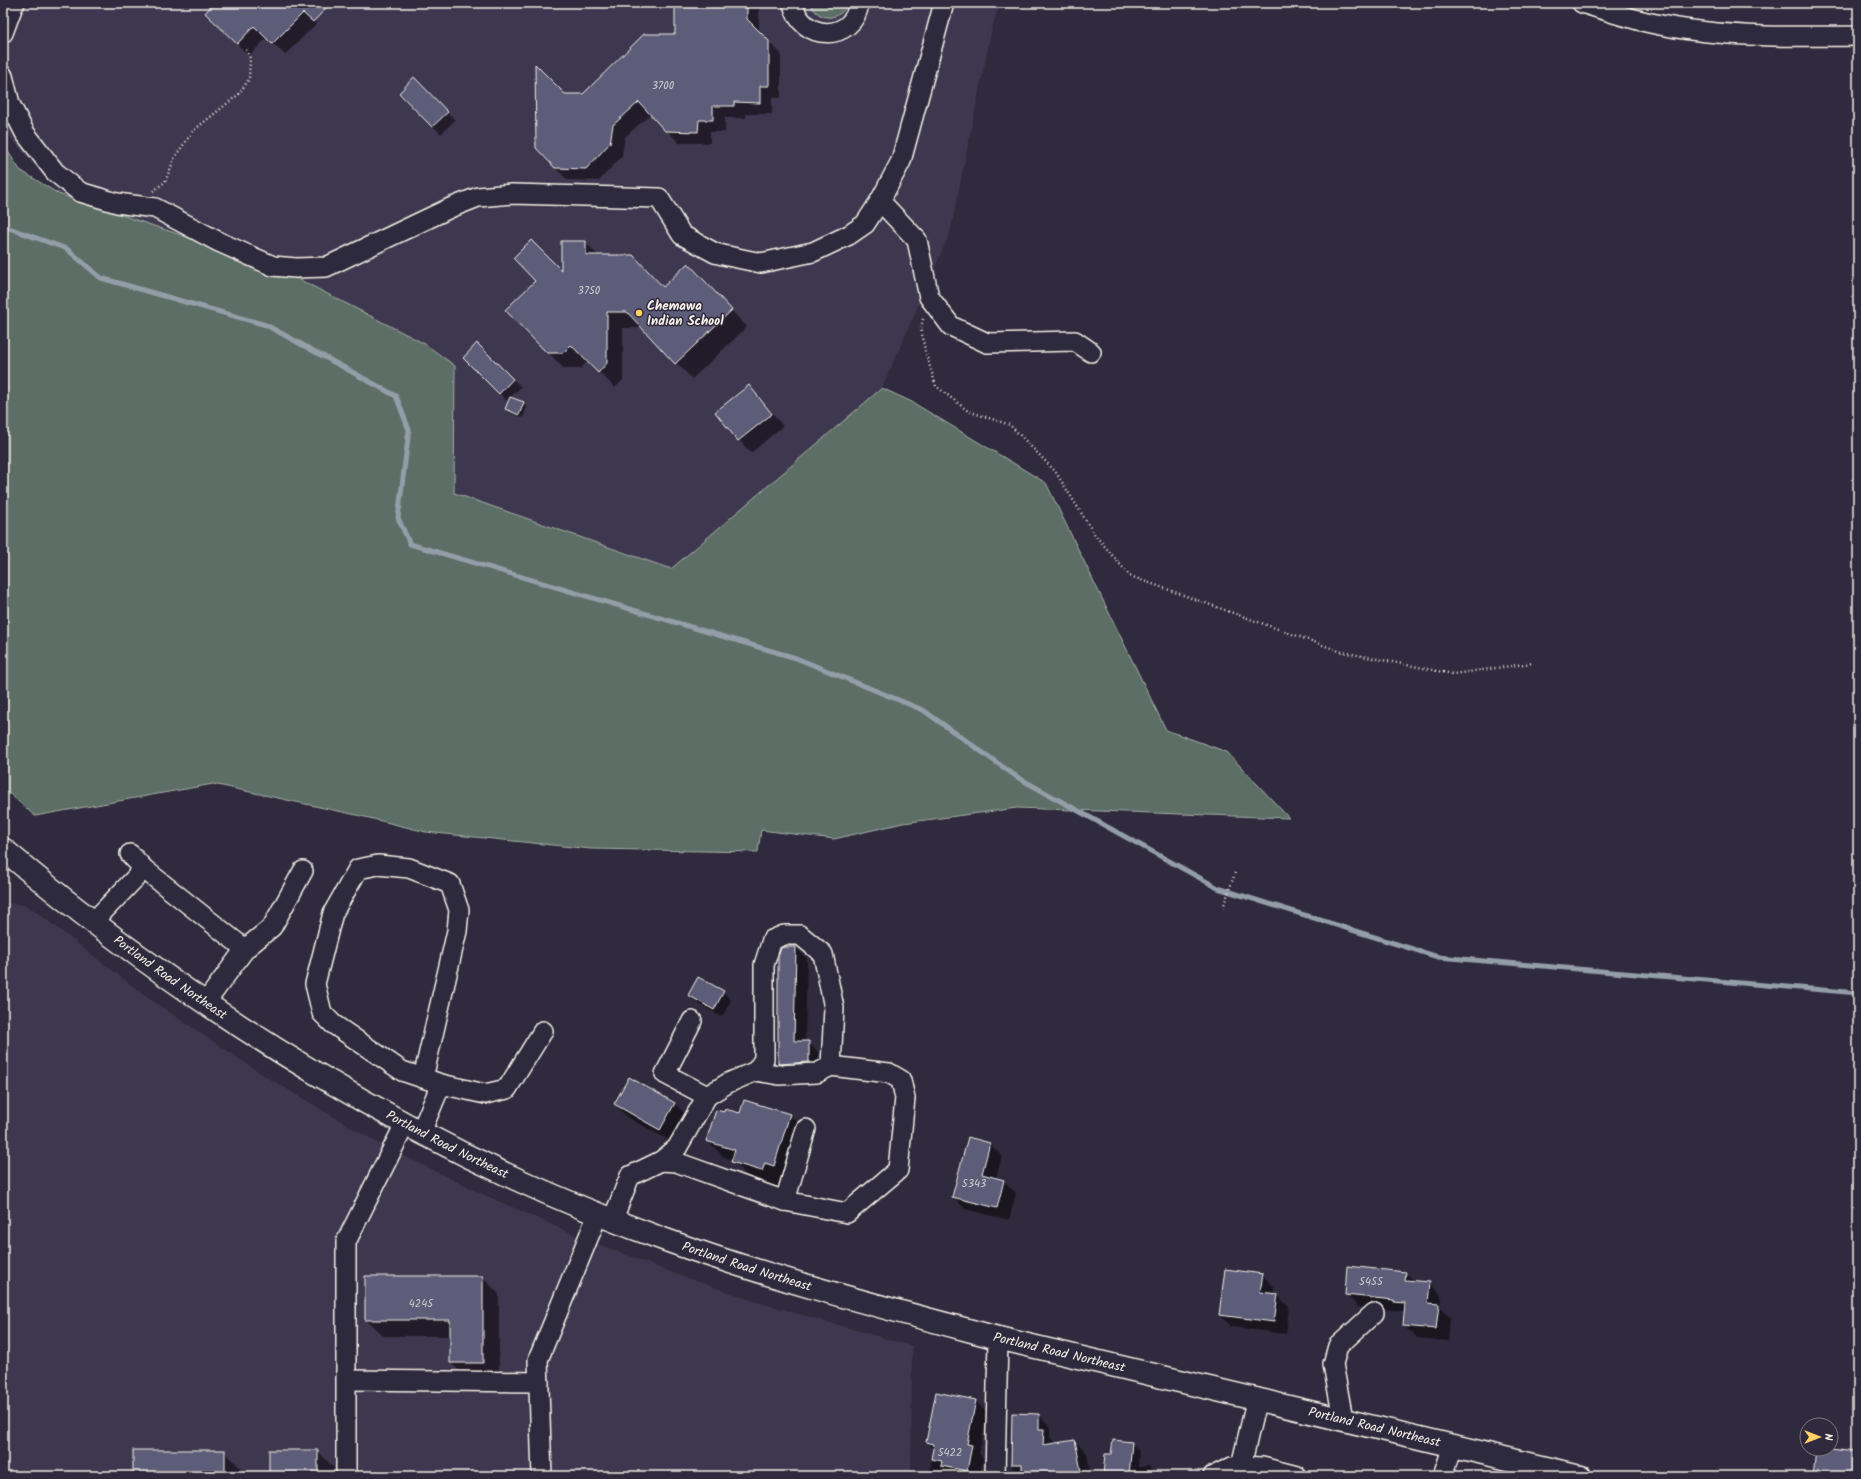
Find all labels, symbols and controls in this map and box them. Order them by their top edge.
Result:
house number: 3700 [652,77,675,95]
house number: 3750 [578,282,601,300]
place label: Chemawa Indian School [647,296,724,332]
marker: Chemawa Indian School [634,308,644,318]
street label: Portland Road Northeast [109,930,232,1026]
street label: Portland Road Northeast [382,1105,513,1185]
house number: 5343 [962,1175,986,1193]
street label: Portland Road Northeast [679,1236,815,1297]
house number: 5455 [1359,1273,1384,1291]
house number: 4245 [409,1295,434,1313]
street label: Portland Road Northeast [991,1327,1128,1379]
street label: Portland Road Northeast [1306,1401,1444,1453]
north arrow [1799,1417,1839,1457]
text: N [1819,1434,1837,1441]
house number: 5422 [938,1444,962,1462]

